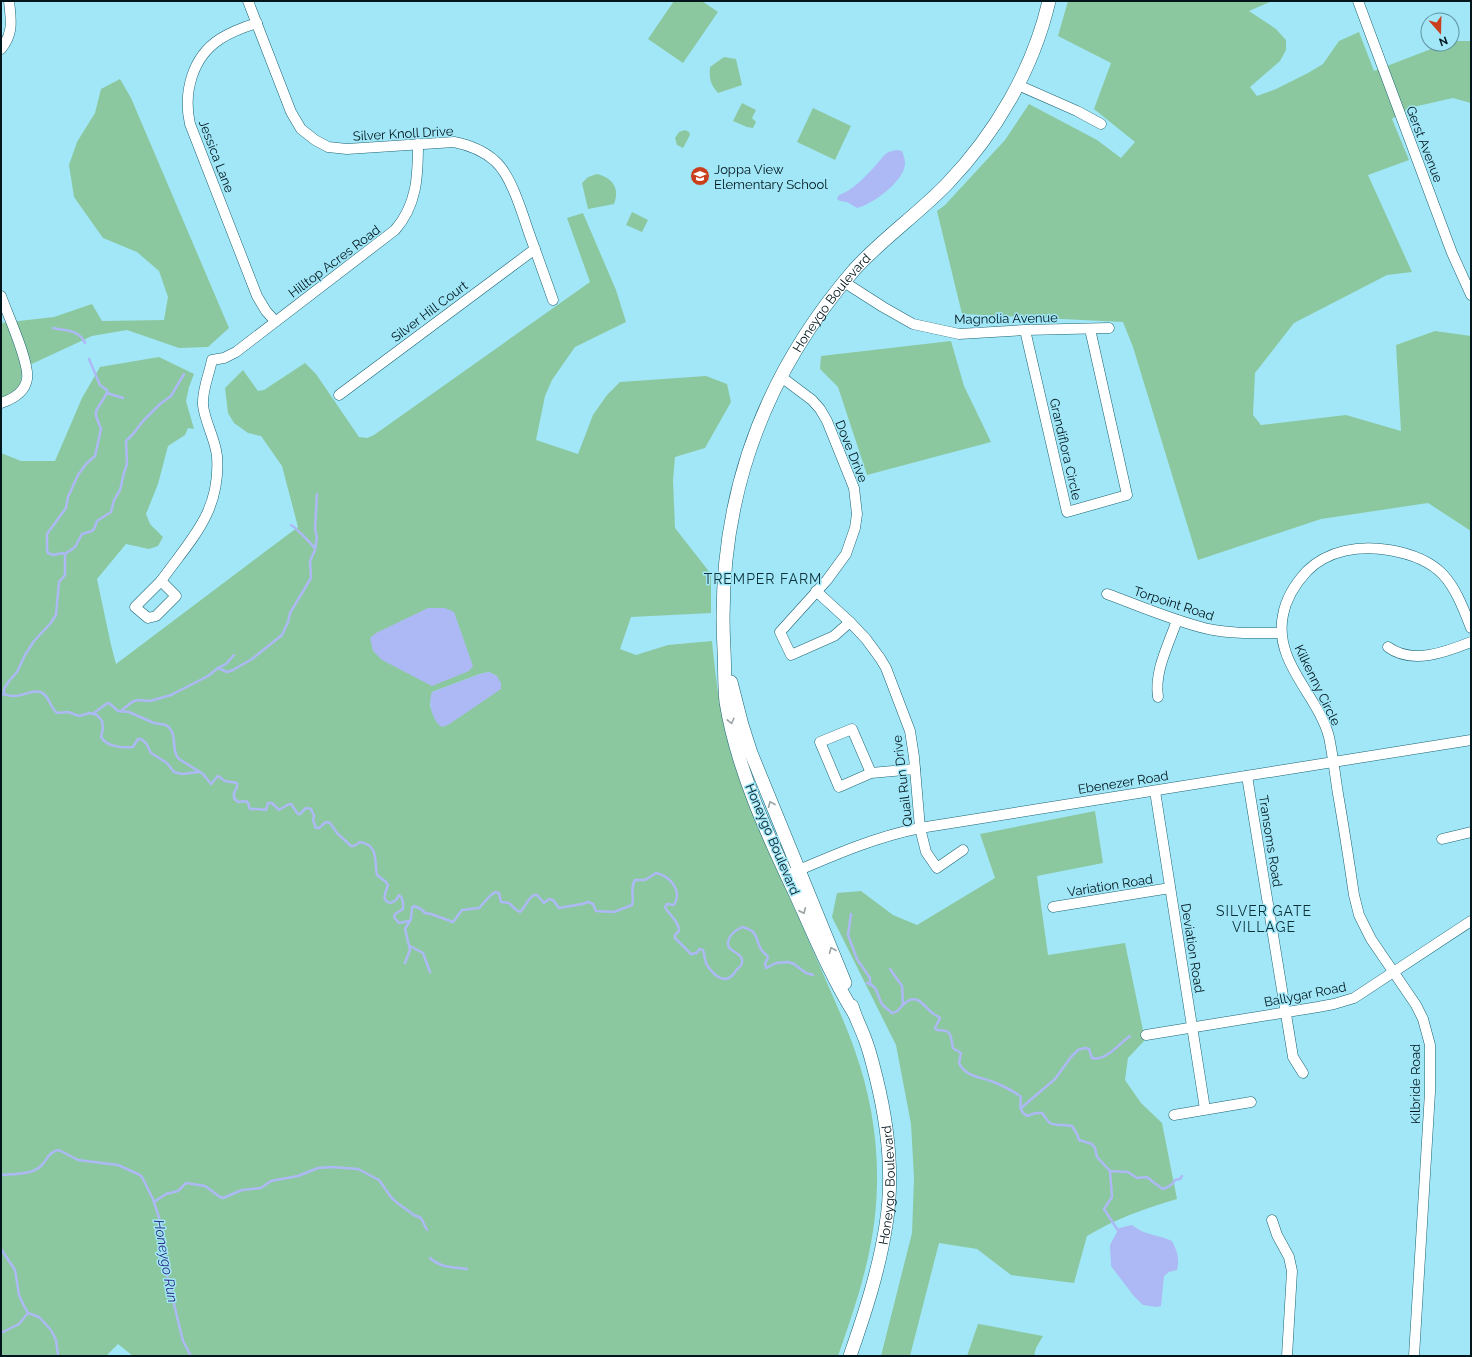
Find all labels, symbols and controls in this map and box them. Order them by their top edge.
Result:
north arrow [1420,12,1460,52]
text: N [1437,33,1449,48]
street label: Gerst Avenue [1403,104,1446,185]
street label: Jessica Lane [196,118,237,195]
street label: Silver Knoll Drive [352,123,454,144]
place label: Joppa View Elementary School [714,162,828,192]
school or university icon: Joppa View Elementary School [689,165,711,187]
street label: Hilltop Acres Road [286,222,383,301]
street label: Honeygo Boulevard [790,251,874,355]
street label: Silver Hill Court [388,277,471,345]
street label: Magnolia Avenue [954,310,1058,327]
street label: Grandiflora Circle [1046,397,1085,502]
street label: Dove Drive [832,418,871,485]
district label: TREMPER FARM [704,571,822,587]
street label: Torpoint Road [1132,583,1216,624]
street label: Kilkenny Circle [1291,642,1344,729]
one-way arrow [726,718,734,725]
street label: Quail Run Drive [889,734,916,827]
street label: Ebenezer Road [1077,768,1169,797]
street label: Honeygo Boulevard [742,781,803,897]
street label: Transoms Road [1256,794,1285,888]
one-way arrow [768,801,776,808]
street label: Variation Road [1066,871,1154,900]
street label: Deviation Road [1178,902,1207,994]
district label: SILVER GATE VILLAGE [1216,903,1312,935]
one-way arrow [798,906,806,914]
one-way arrow [829,947,837,954]
street label: Ballygar Road [1263,979,1347,1010]
street label: Kilbride Road [1408,1044,1423,1124]
street label: Honeygo Boulevard [876,1124,898,1246]
water label: Honeygo Run [151,1218,181,1304]

